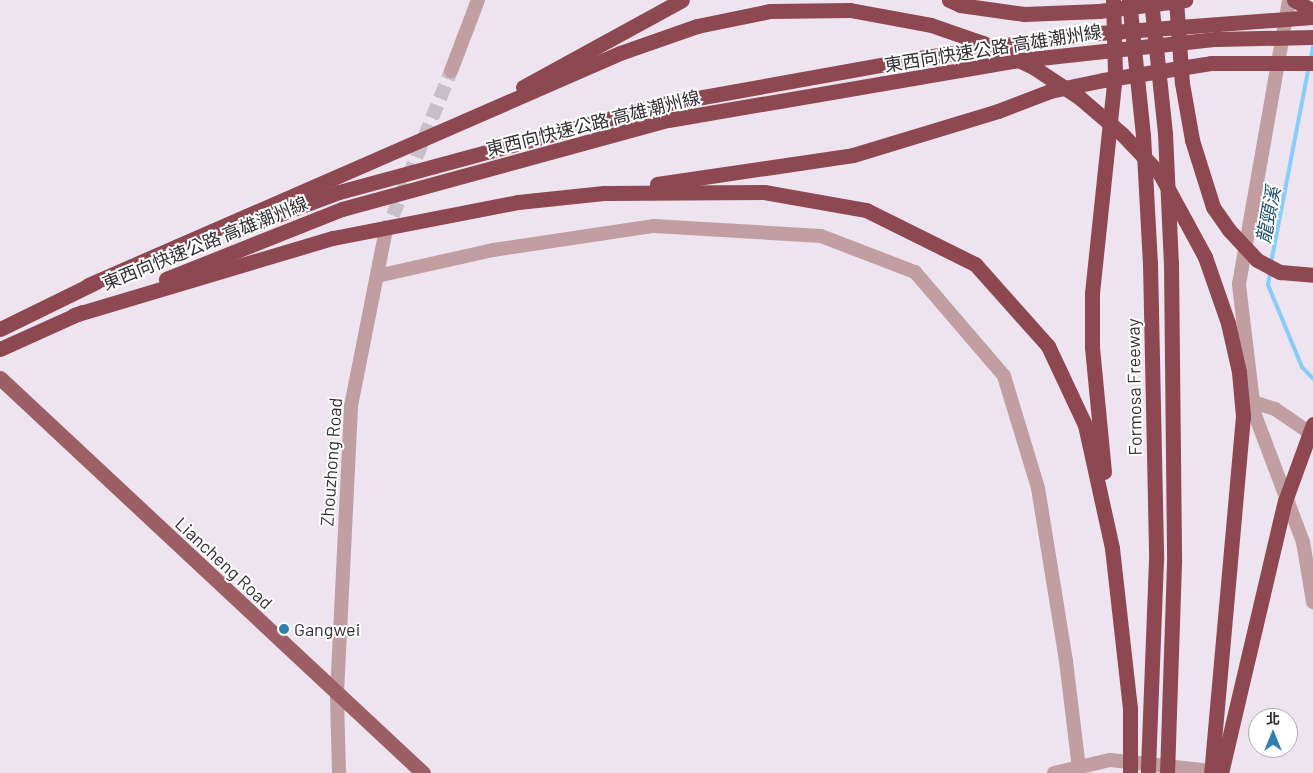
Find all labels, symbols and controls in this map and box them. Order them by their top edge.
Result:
street label: 東西向快速公路 高雄潮州線 [883,20,1103,76]
street label: 東西向快速公路 高雄潮州線 [484,86,702,160]
water label: 龍頸溪 [1251,185,1285,245]
street label: 東西向快速公路 高雄潮州線 [99,192,311,294]
street label: Formosa Freeway [1122,318,1146,456]
street label: Zhouzhong Road [316,397,346,527]
street label: Liancheng Road [171,513,277,613]
place label: Gangwei [294,618,360,640]
marker: Gangwei [278,623,290,635]
north arrow [1248,708,1298,758]
text: 北 [1266,710,1280,727]

